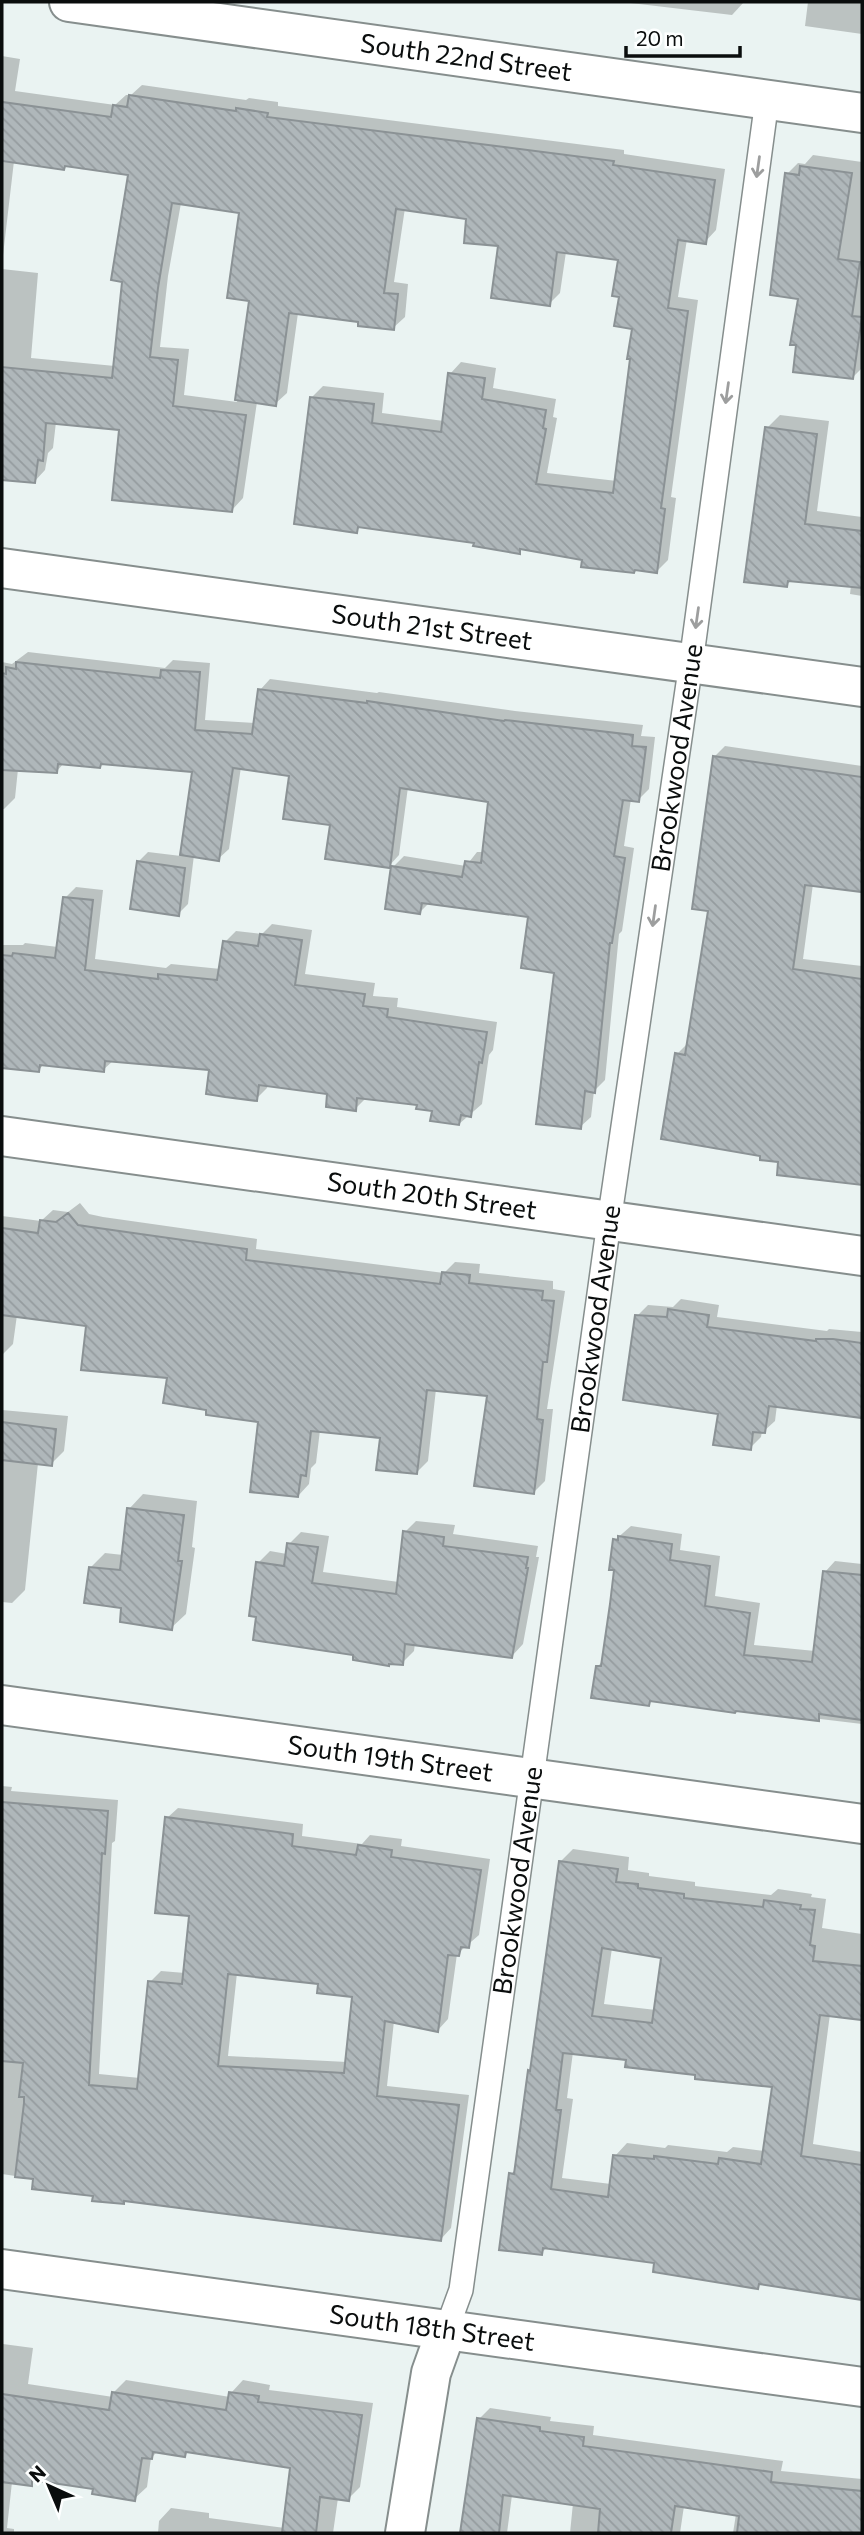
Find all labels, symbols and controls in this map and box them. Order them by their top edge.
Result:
scale bar [626,14,740,58]
text: 20 m [636,25,684,50]
street label: South 22nd Street [359,26,574,86]
one-way arrow [751,155,764,178]
one-way arrow [721,381,734,404]
street label: South 21st Street [330,597,534,655]
one-way arrow [691,606,704,629]
street label: Brookwood Avenue [644,642,707,874]
one-way arrow [647,904,660,927]
street label: South 20th Street [325,1165,539,1224]
street label: Brookwood Avenue [563,1203,625,1435]
street label: South 19th Street [286,1728,495,1787]
street label: Brookwood Avenue [485,1764,547,1996]
street label: South 18th Street [328,2297,537,2356]
north arrow [14,2451,84,2521]
text: N [24,2460,50,2487]

